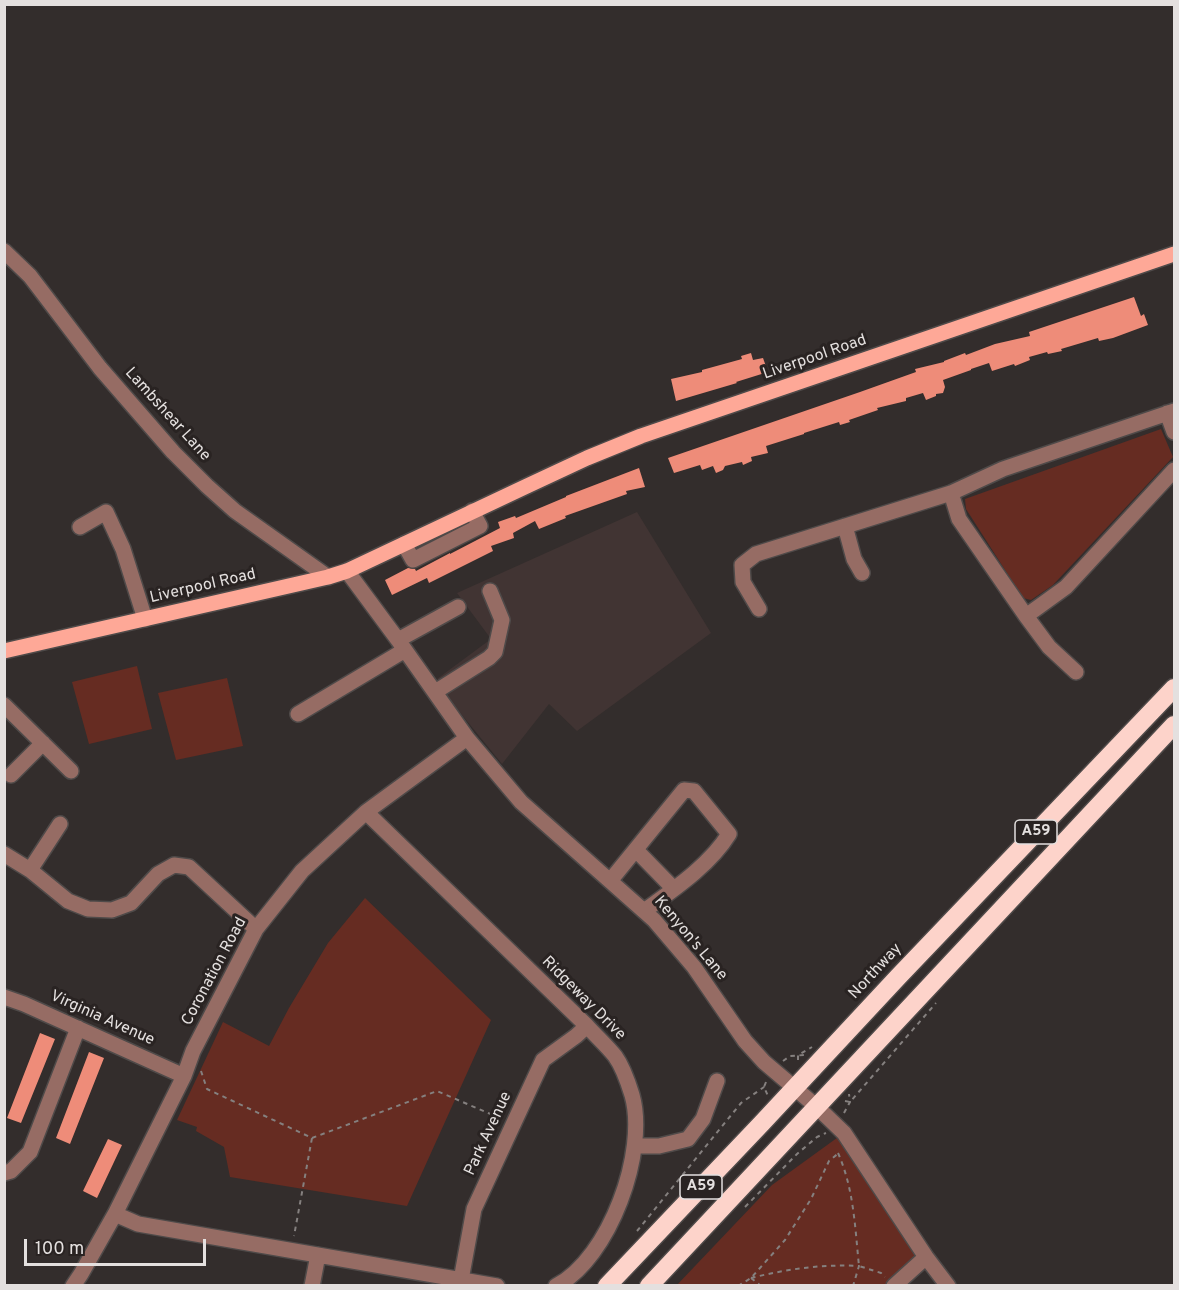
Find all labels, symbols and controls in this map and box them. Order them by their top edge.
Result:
street label: Liverpool Road [761,331,869,385]
street label: Lambshear Lane [120,364,214,466]
street label: Liverpool Road [148,565,258,609]
road number: A59 [1015,820,1057,844]
street label: Kenyon's Lane [649,893,731,985]
street label: Coronation Road [178,915,252,1029]
street label: Northway [845,940,907,1004]
street label: Ridgeway Drive [537,953,629,1045]
street label: Virginia Avenue [47,987,157,1051]
street label: Park Avenue [461,1089,517,1179]
road number: A59 [680,1175,722,1199]
scale bar [27,1227,208,1265]
text: 100 m [35,1238,84,1261]

